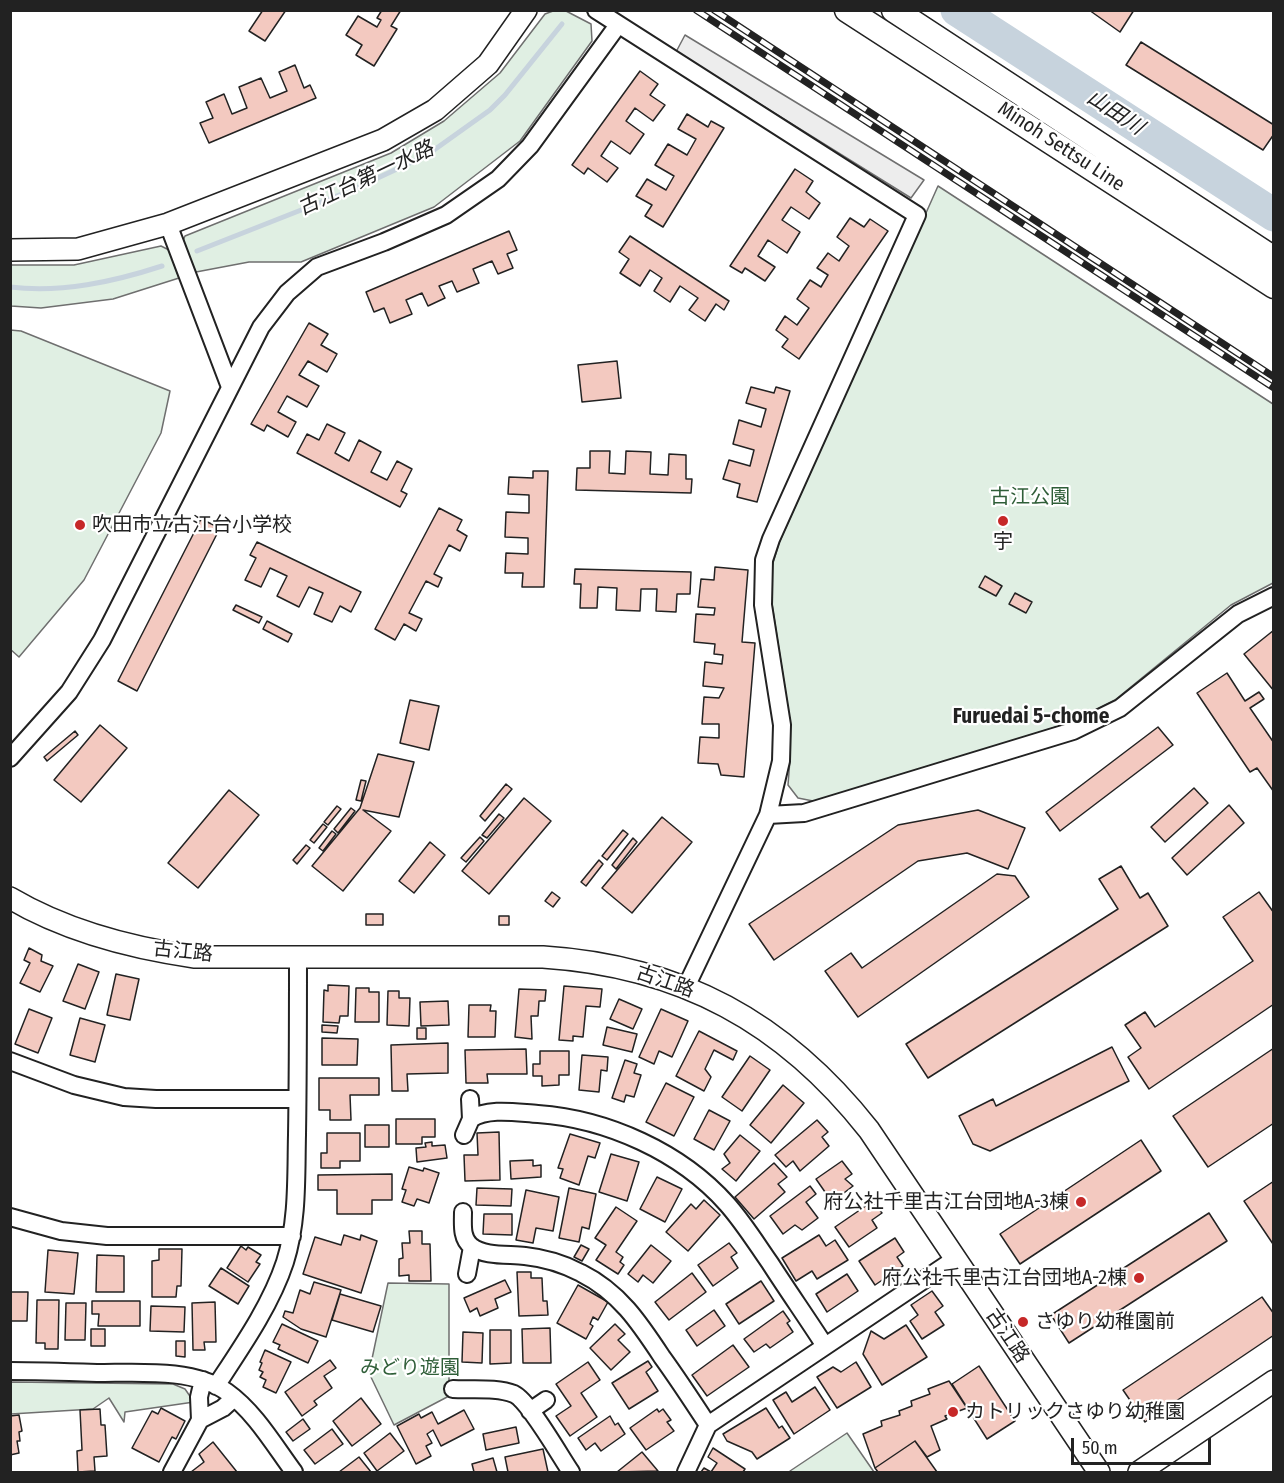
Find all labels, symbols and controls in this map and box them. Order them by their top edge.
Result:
water label: 山田川 [1082,85,1148,141]
street label: Minoh Settsu Line [993,97,1129,197]
water label: 古江台第一水路 [294,137,438,221]
park label: 古江公園 [990,485,1070,509]
place label: 吹田市立古江台小学校 [92,513,292,537]
marker: 宇 [996,514,1010,528]
marker: 吹田市立古江台小学校 [73,518,87,532]
place label: 宇 [993,530,1013,554]
district label: Furuedai 5-chome [953,704,1109,730]
street label: 古江路 [152,937,214,967]
street label: 古江路 [633,961,697,1003]
place label: 府公社千里古江台団地A-3棟 [823,1190,1069,1214]
marker: 府公社千里古江台団地A-3棟 [1074,1195,1088,1209]
place label: 府公社千里古江台団地A-2棟 [882,1266,1127,1290]
marker: 府公社千里古江台団地A-2棟 [1132,1271,1146,1285]
street label: 古江路 [980,1304,1034,1368]
place label: さゆり幼稚園前 [1035,1310,1175,1334]
marker: さゆり幼稚園前 [1016,1315,1030,1329]
park label: みどり遊園 [360,1356,460,1380]
place label: カトリックさゆり幼稚園 [965,1400,1185,1424]
marker: カトリックさゆり幼稚園 [946,1405,960,1419]
scale bar [1074,1426,1214,1464]
text: 50 m [1082,1437,1118,1459]

